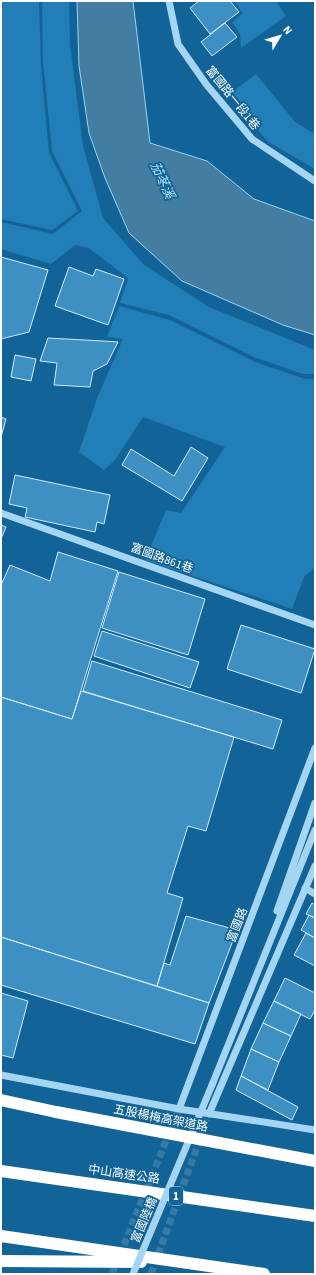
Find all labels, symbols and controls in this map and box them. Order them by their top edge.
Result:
north arrow [260,16,300,56]
text: N [279,23,296,38]
street label: 富國路一段1巷 [201,63,264,134]
water label: 茄苳溪 [146,159,179,204]
street label: 富國路861巷 [128,539,196,578]
street label: 富國路 [223,905,252,945]
street label: 五股楊梅高架道路 [112,1101,210,1136]
street label: 中山高速公路 [87,1161,161,1188]
road number: 1 [169,1187,183,1205]
street label: 富國陸橋 [127,1195,162,1246]

